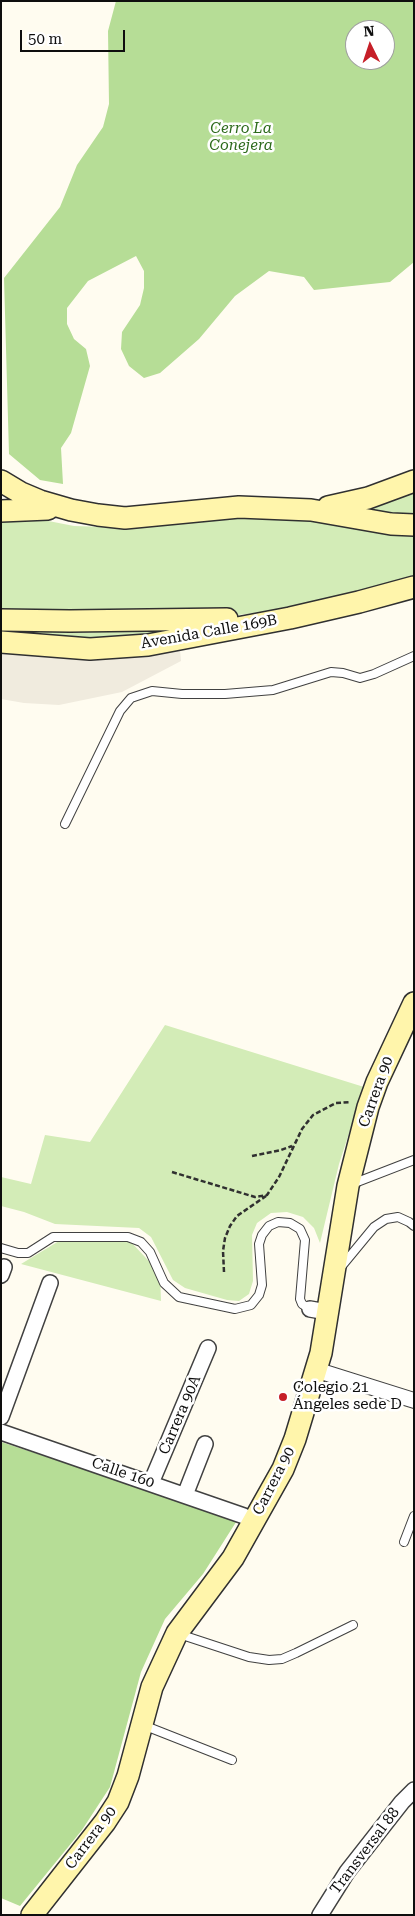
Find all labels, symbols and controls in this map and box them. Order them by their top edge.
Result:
scale bar [22,20,128,52]
north arrow [345,20,395,70]
text: N [363,23,375,39]
text: 50 m [28,30,62,48]
park label: Cerro La Conejera [209,120,273,155]
street label: Avenida Calle 169B [139,611,279,653]
street label: Carrera 90 [355,1054,397,1130]
street label: Carrera 90A [155,1373,205,1457]
place label: Colegio 21 Ángeles sede D [293,1379,402,1414]
marker: Colegio 21 Ángeles sede D [277,1391,289,1403]
street label: Carrera 90 [249,1444,299,1518]
street label: Calle 160 [89,1454,157,1492]
street label: Carrera 90 [62,1803,120,1873]
street label: Transversal 88 [327,1804,403,1898]

